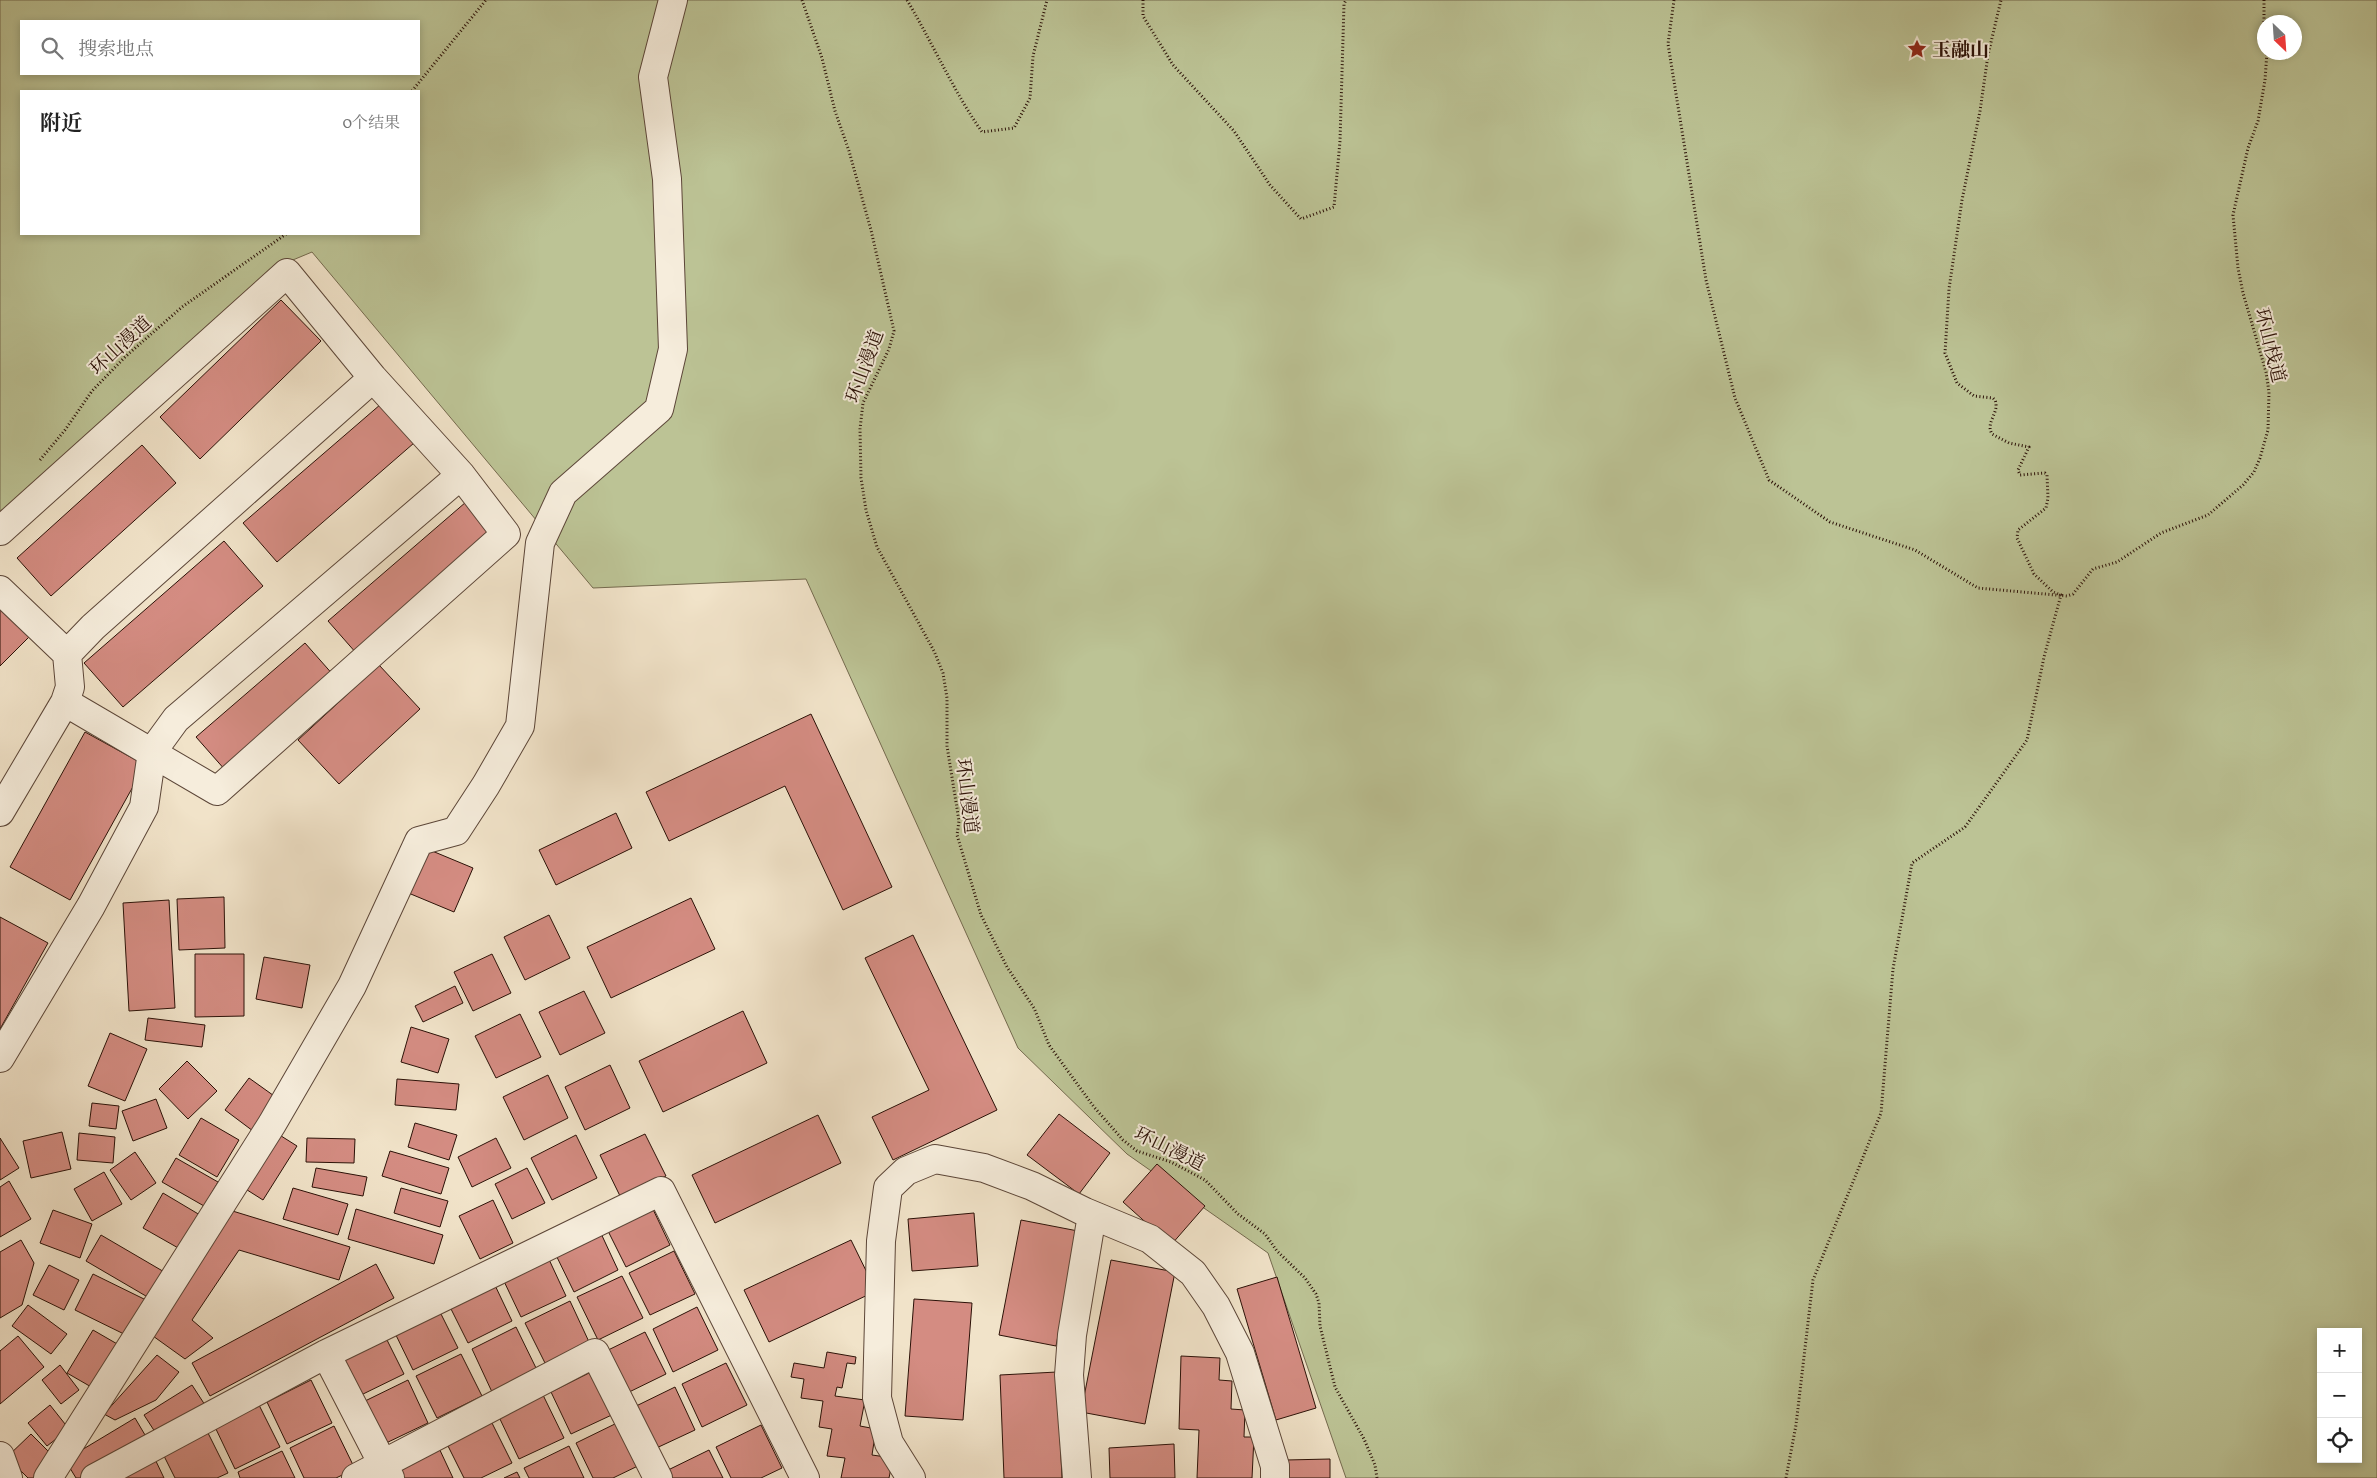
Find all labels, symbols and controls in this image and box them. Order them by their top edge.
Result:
north arrow [2257,15,2302,60]
search box [20,20,420,75]
icon: search [38,34,66,62]
text: 搜索地点 [78,37,154,63]
place icon: 玉融山 [1906,38,1928,60]
place label: 玉融山 [1932,38,1989,64]
text: 附近 [40,110,82,139]
text: 0个结果 [342,113,400,135]
street label: 环山栈道 [2247,305,2291,386]
street label: 环山漫道 [85,311,158,382]
street label: 环山漫道 [841,327,891,407]
street label: 环山漫道 [948,757,984,836]
street label: 环山漫道 [1129,1121,1209,1178]
map controls [2317,1328,2362,1463]
button: + [2317,1328,2362,1373]
button: − [2317,1373,2362,1418]
button: locate [2317,1418,2362,1463]

